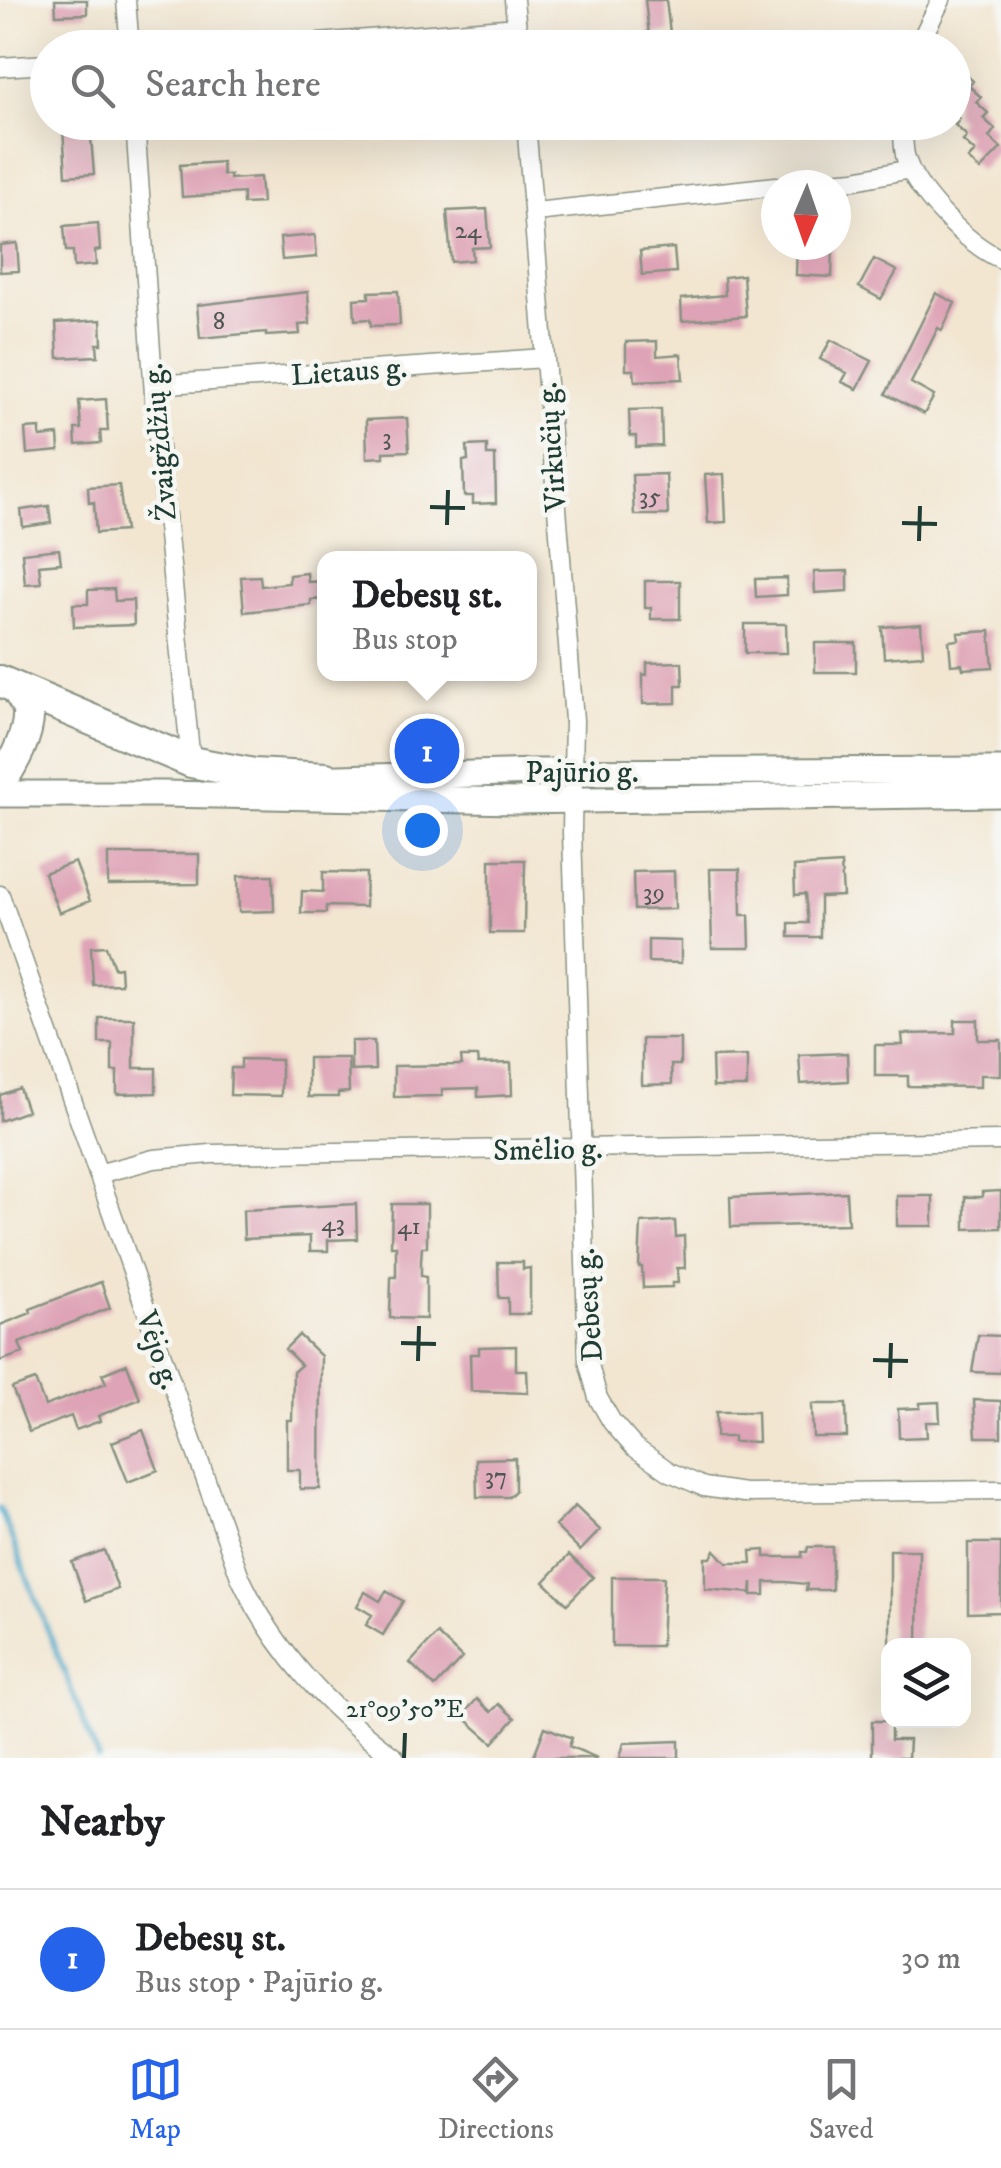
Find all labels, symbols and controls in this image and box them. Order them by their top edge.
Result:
search box [30,30,971,140]
icon: search [65,58,120,113]
text: Search here [145,61,321,109]
north arrow [761,170,851,260]
house number: 24 [455,215,482,246]
house number: 8 [213,306,225,337]
street label: Lietaus g. [290,350,409,395]
street label: Žvaigždžių g. [133,361,186,522]
street label: Virkučių g. [530,381,576,514]
house number: 3 [382,422,392,453]
house number: 35 [639,481,661,512]
popup [317,551,537,681]
text: Debesų st. [352,572,502,620]
text: Bus stop [352,620,457,660]
pin: 1 [394,714,460,788]
street label: Pajūrio g. [525,755,639,792]
your location [397,805,448,856]
house number: 39 [643,877,665,908]
street label: Smėlio g. [493,1131,603,1170]
house number: 43 [321,1208,345,1239]
house number: 41 [397,1211,421,1242]
street label: Debesų g. [567,1247,612,1363]
street label: Vėjo g. [127,1305,188,1395]
house number: 37 [485,1461,507,1492]
map controls [881,1638,971,1728]
button: layers [881,1638,971,1728]
text: 21°09'50"E [346,1694,464,1725]
text: Nearby [40,1797,164,1849]
text: Debesų st. [135,1915,286,1963]
text: 1 [67,1939,78,1979]
text: 30 m [901,1939,961,1979]
text: Bus stop · Pajūrio g. [135,1963,383,2003]
tab: Map [128,2052,183,2147]
tab: Directions [438,2052,554,2147]
tab: Saved [809,2052,873,2147]

